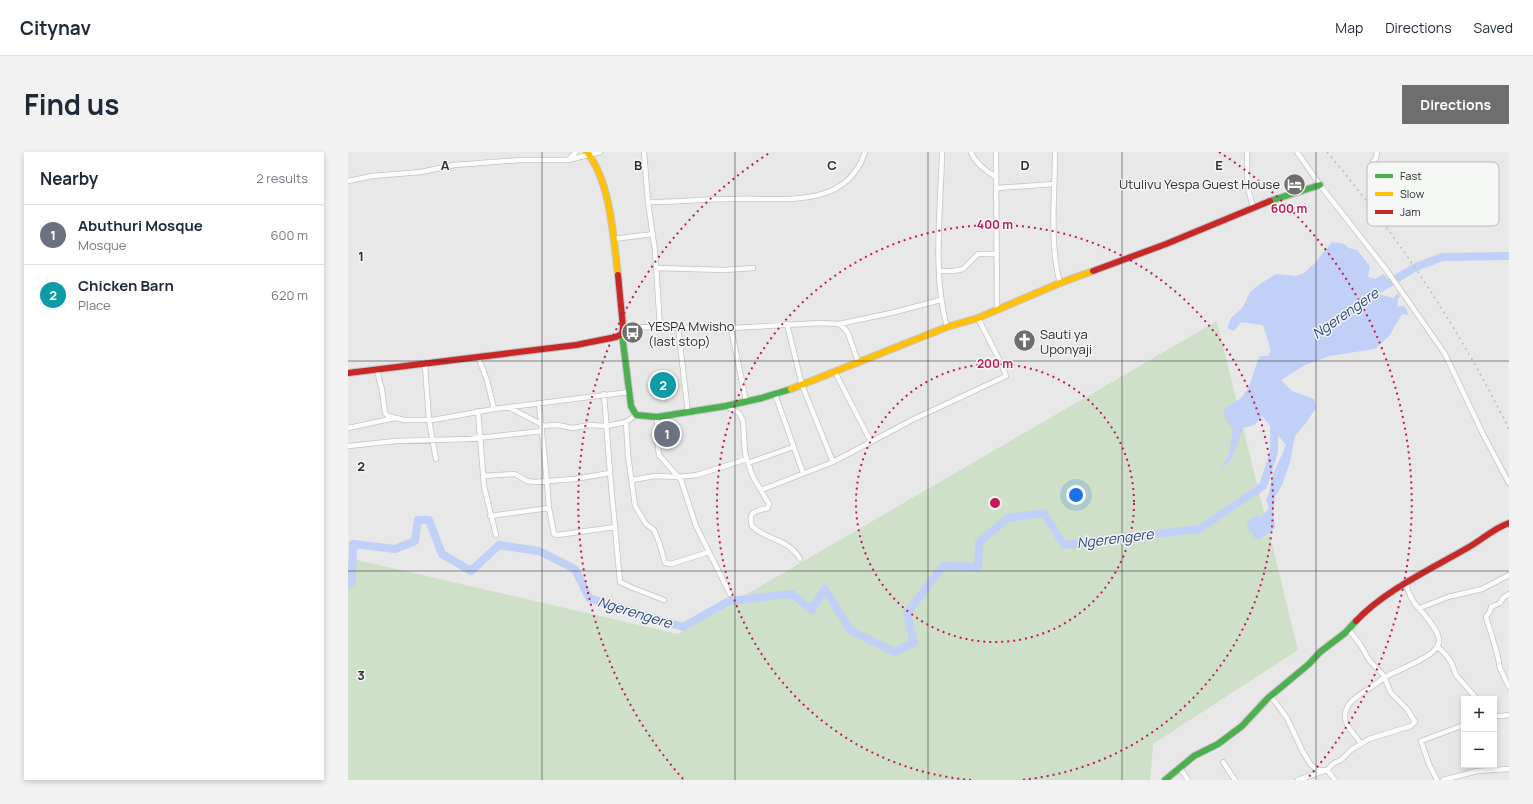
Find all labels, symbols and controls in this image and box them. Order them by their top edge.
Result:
text: Citynav [20,15,91,41]
text: Map [1335,18,1363,37]
text: Directions [1385,18,1452,37]
text: Saved [1474,18,1513,37]
text: Find us [24,85,119,123]
button: Directions [1402,85,1509,124]
text: A [441,156,450,174]
text: B [634,156,642,174]
text: C [827,156,837,174]
text: D [1020,156,1030,174]
text: E [1215,156,1223,174]
legend [1367,162,1499,226]
text: Nearby [40,167,98,190]
text: Fast [1400,168,1422,183]
text: 2 results [256,169,308,187]
hotel icon: Utulivu Yespa Guest House [1282,171,1308,197]
place label: Utulivu Yespa Guest House [1119,175,1280,193]
text: Slow [1400,186,1425,201]
text: 600 m [1271,200,1307,217]
text: Jam [1400,204,1421,219]
text: Abuthuri Mosque [78,215,203,236]
text: 400 m [977,216,1013,233]
text: 1 [50,226,56,244]
text: 600 m [270,226,308,244]
text: Mosque [78,236,126,254]
text: 1 [358,247,364,265]
text: Chicken Barn [78,275,174,296]
water label: Ngerengere [1308,283,1383,343]
text: 2 [49,286,57,304]
text: 620 m [271,286,308,304]
text: Place [78,296,111,314]
place label: YESPA Mwisho (last stop) [648,317,735,350]
bus stop icon: YESPA Mwisho (last stop) [619,320,645,346]
place label: Sauti ya Uponyaji [1040,325,1092,358]
church icon: Sauti ya Uponyaji [1011,328,1037,354]
text: 200 m [977,355,1013,372]
pin: 2 [650,370,676,400]
pin: 1 [654,419,680,449]
text: 2 [357,457,365,475]
your location [1066,485,1086,505]
centre of rings [988,496,1002,510]
water label: Ngerengere [1076,524,1155,552]
water label: Ngerengere [595,592,675,633]
text: 3 [357,666,365,684]
map controls [1461,696,1497,768]
button: + [1461,696,1497,732]
button: − [1461,732,1497,768]

